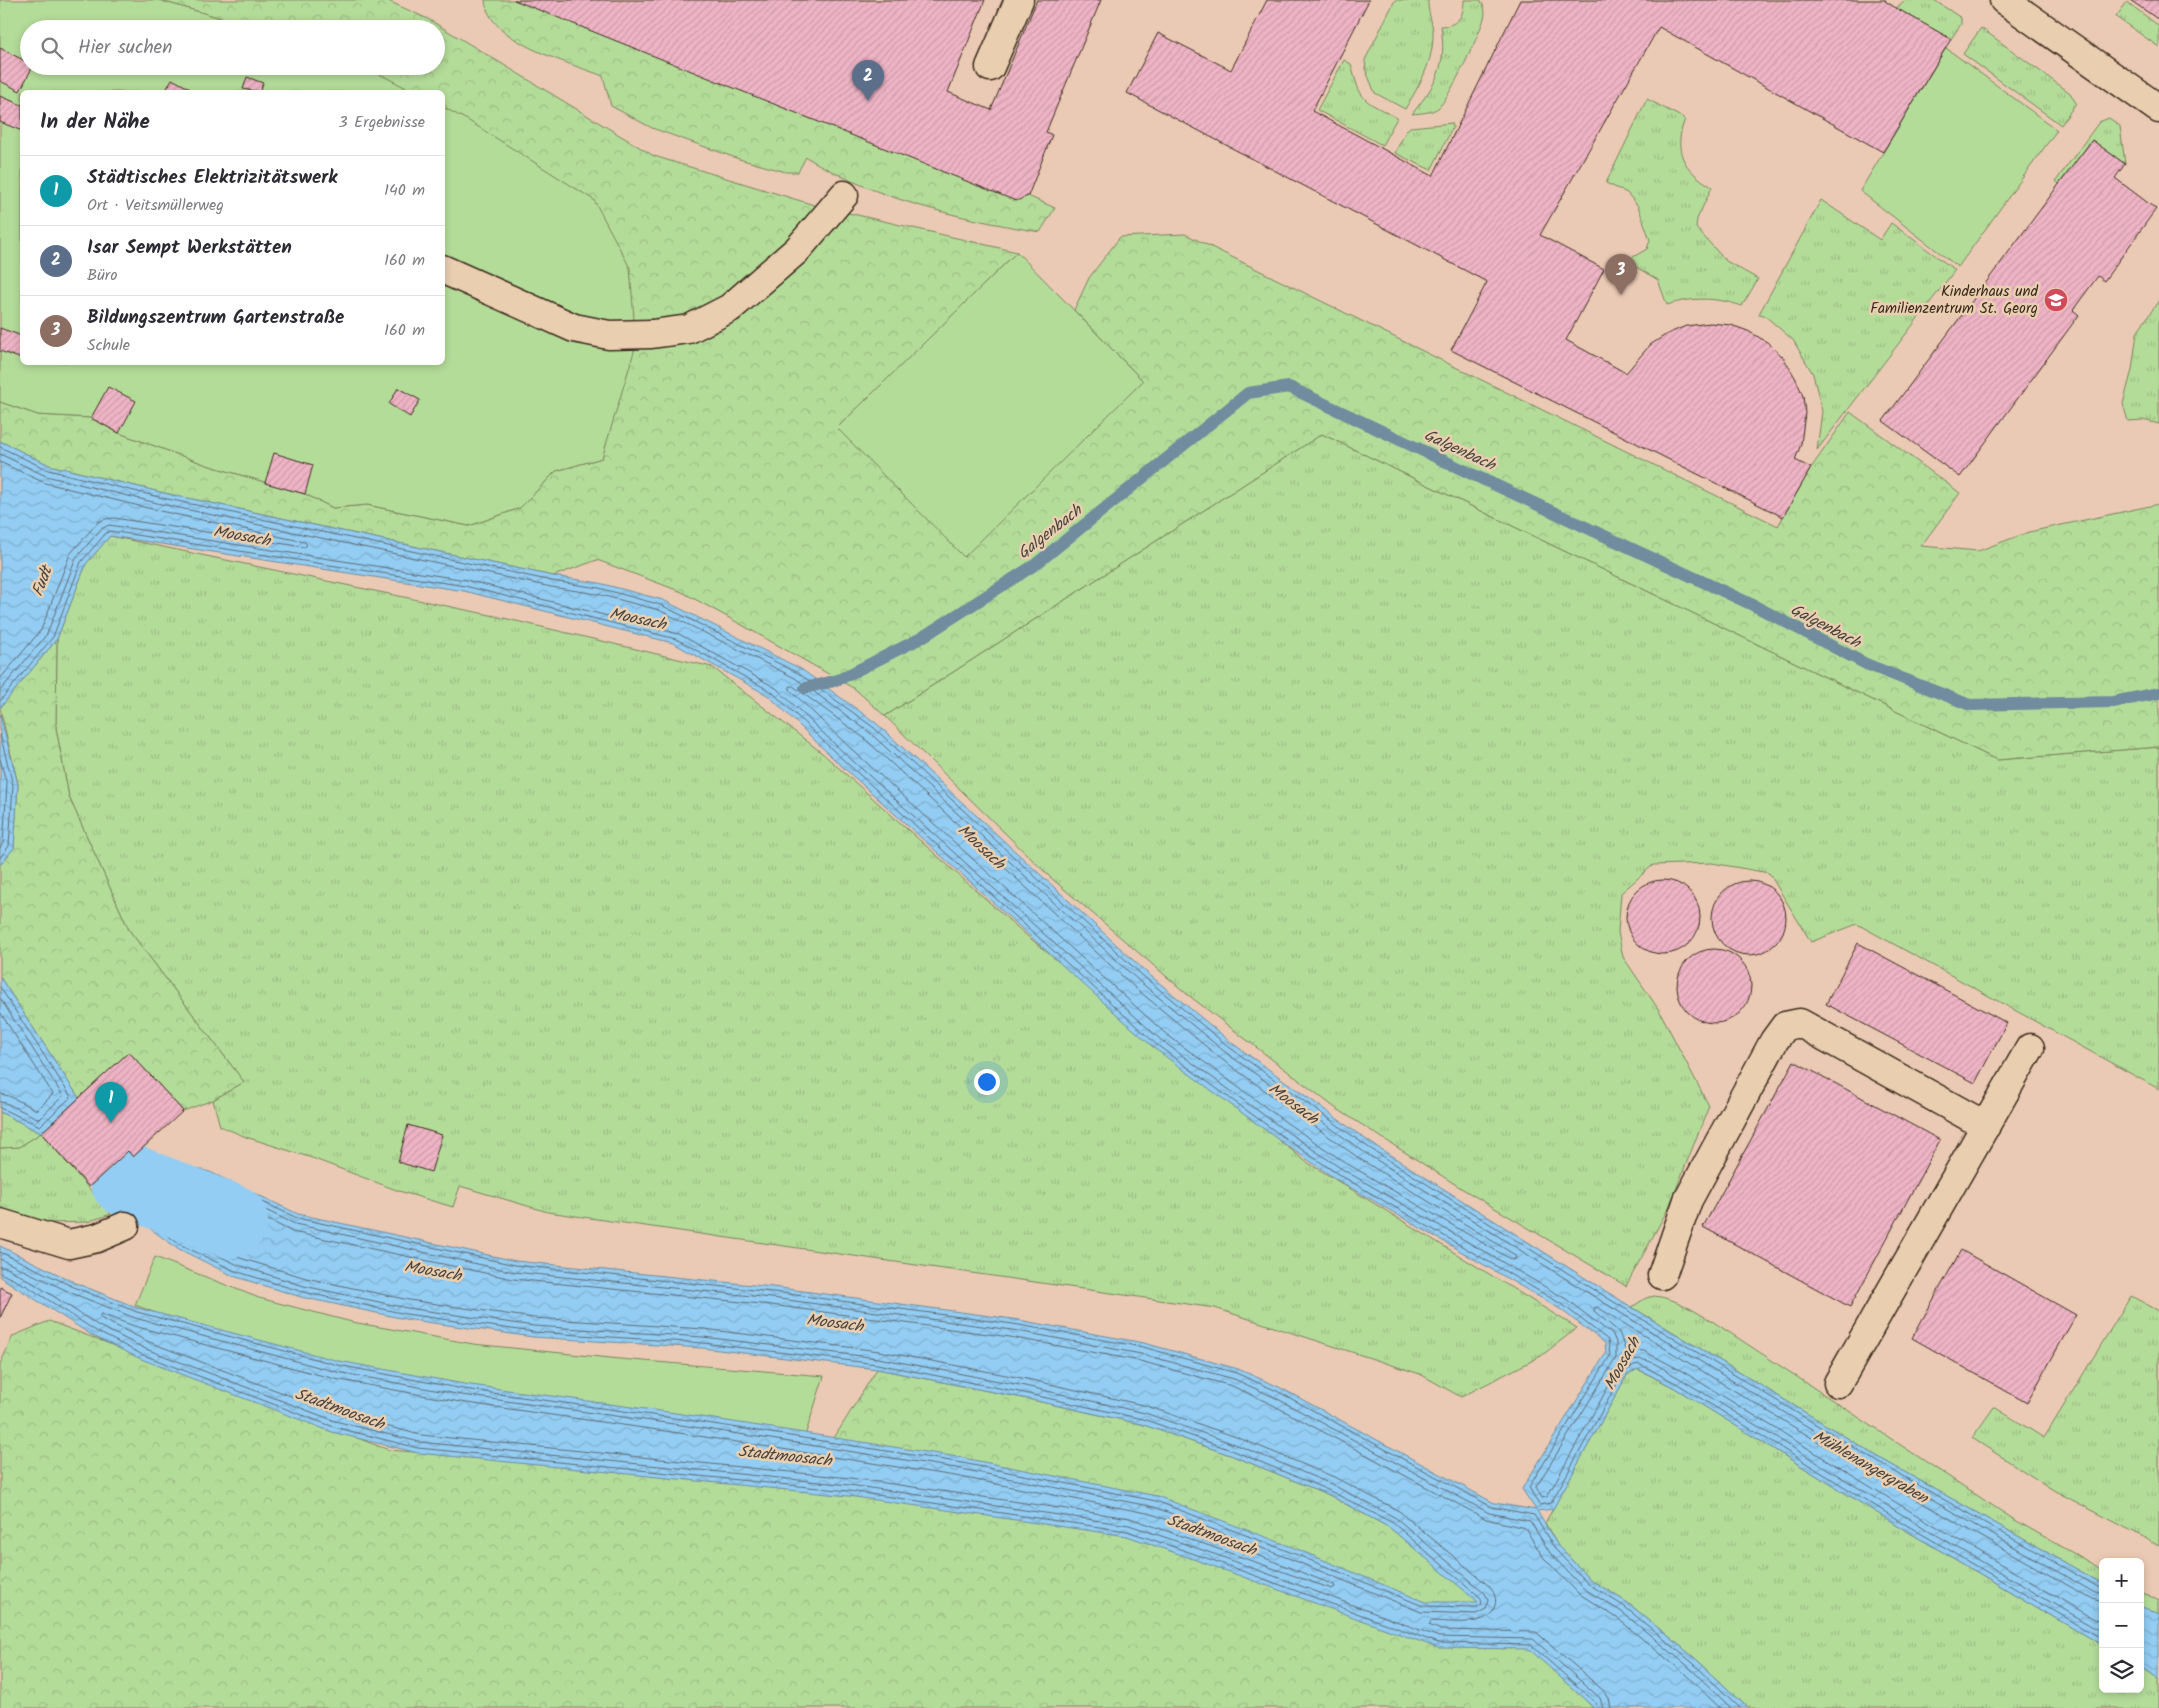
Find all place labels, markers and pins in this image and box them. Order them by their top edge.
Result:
pin: 2 [852,60,884,101]
pin: 3 [1605,254,1637,295]
place label: Kinderhaus und Familienzentrum St. Georg [1870,280,2039,321]
school or university icon: Kinderhaus und Familienzentrum St. Georg [2043,287,2069,313]
pin: 1 [95,1082,127,1123]

